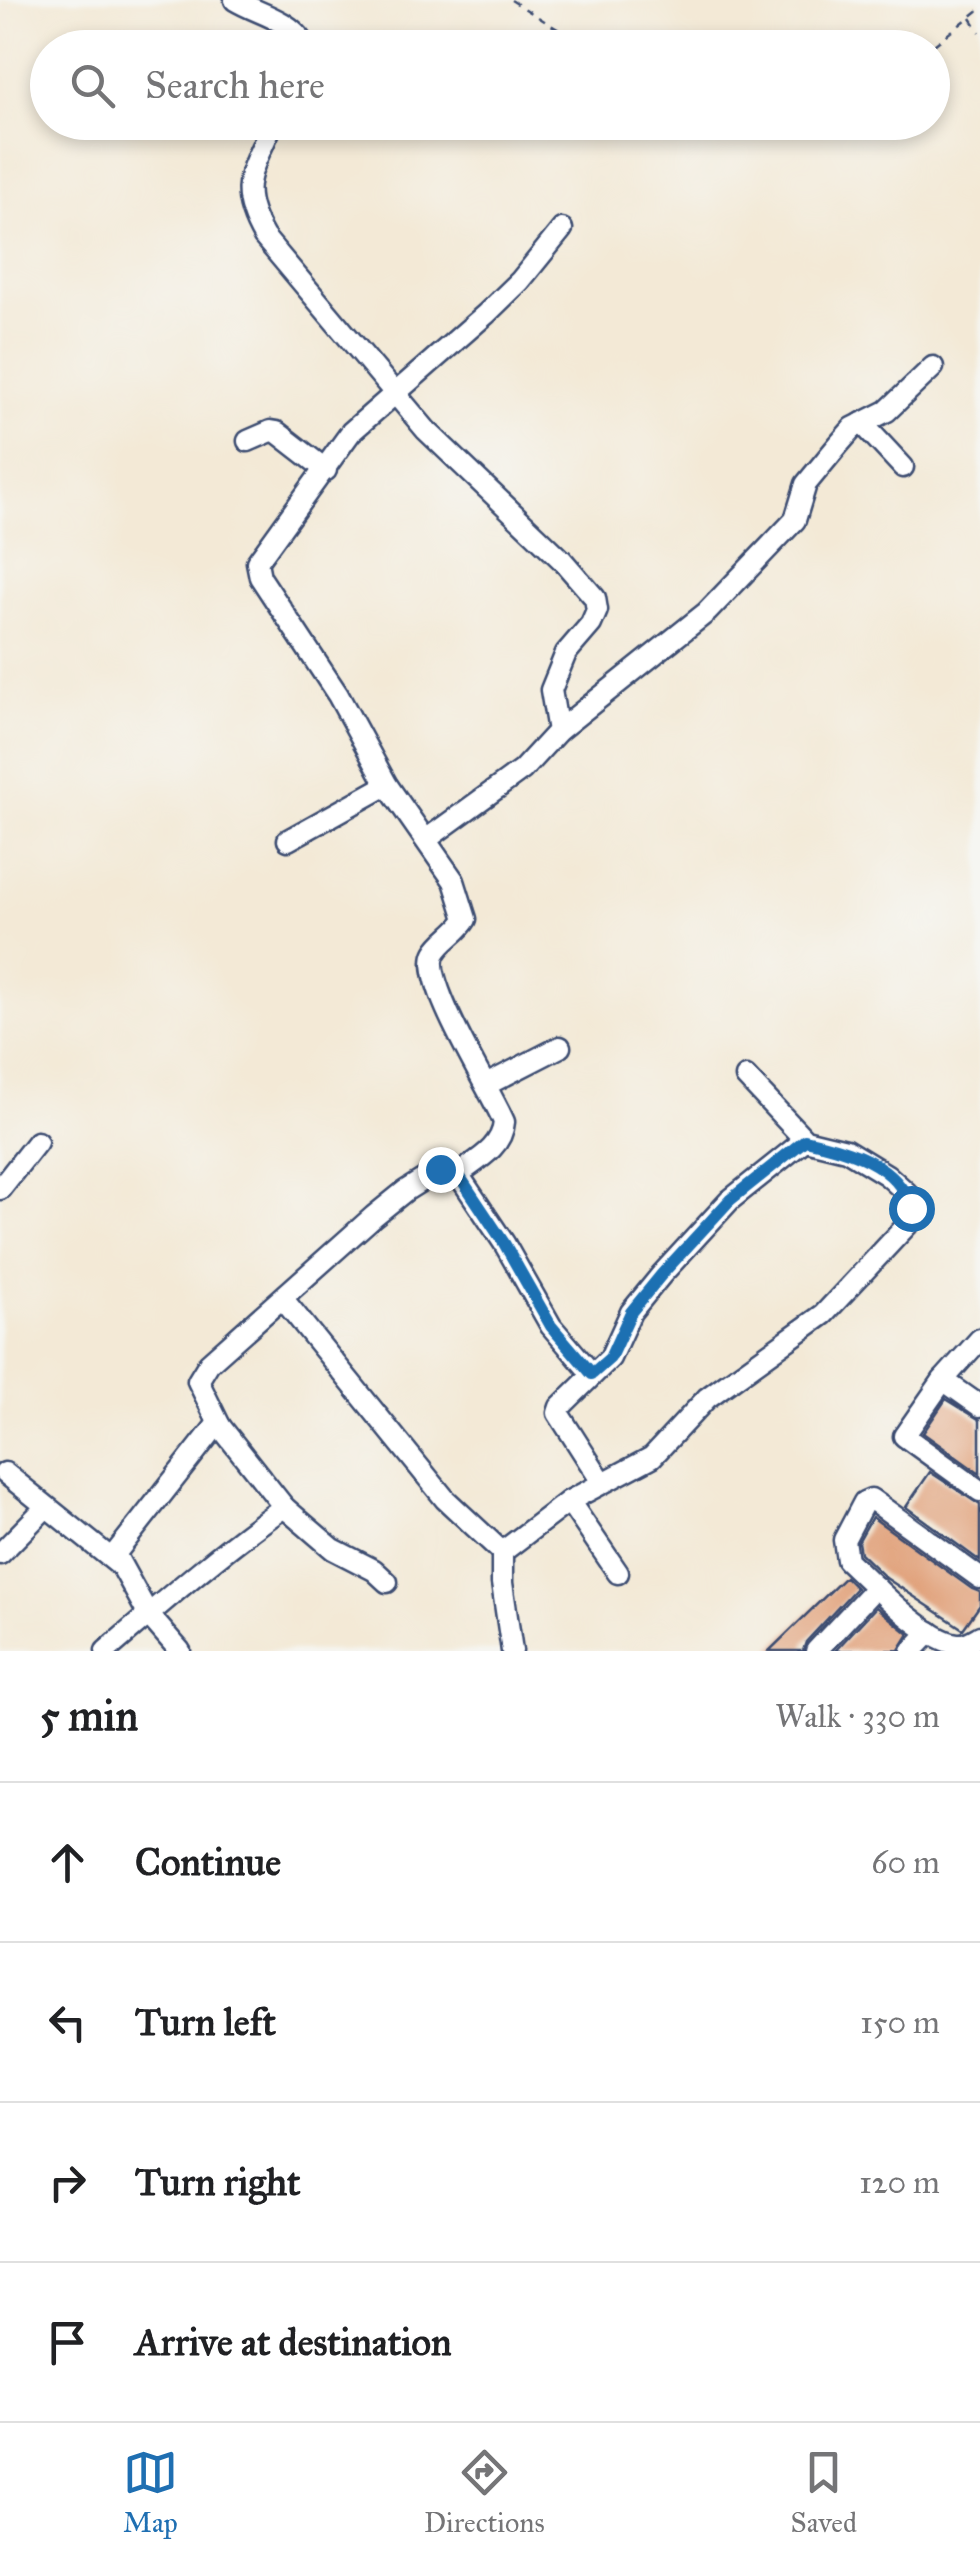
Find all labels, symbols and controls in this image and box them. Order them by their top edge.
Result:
search box [30,30,950,140]
icon: search [65,58,120,113]
text: Search here [145,62,325,108]
route end [418,1147,464,1193]
route start [889,1186,935,1232]
text: 5 min [40,1690,138,1742]
text: Walk · 330 m [775,1697,940,1736]
icon: ahead [40,1835,95,1890]
text: Continue [135,1839,281,1885]
text: 60 m [871,1843,940,1882]
icon: left [40,1995,95,2050]
text: Turn left [135,1999,276,2045]
text: 150 m [860,2003,940,2042]
icon: right [40,2155,95,2210]
text: Turn right [135,2159,301,2205]
text: 120 m [859,2163,940,2202]
icon: arrive [40,2315,95,2370]
text: Arrive at destination [135,2319,452,2365]
tab: Map [123,2445,178,2540]
tab: Directions [424,2445,545,2540]
tab: Saved [791,2445,857,2540]

